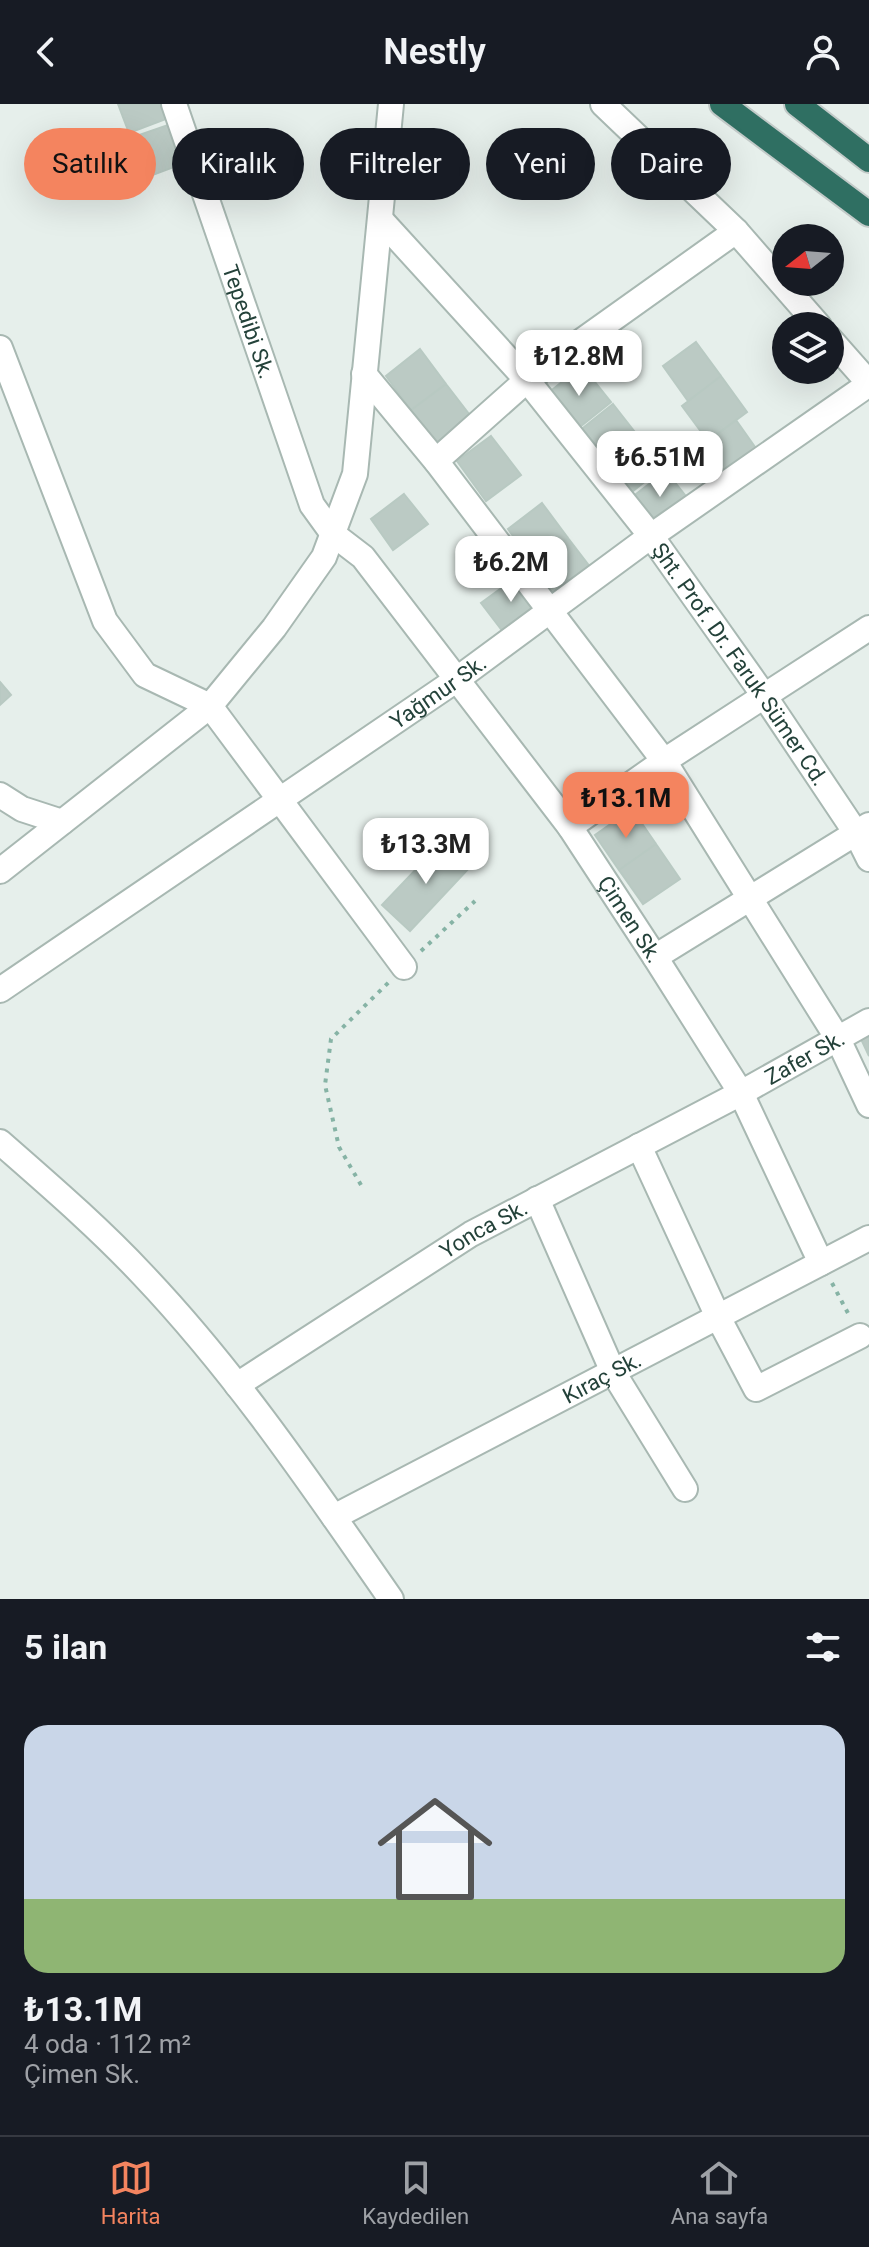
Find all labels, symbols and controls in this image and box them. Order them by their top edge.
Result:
icon: back [24,30,68,74]
icon: person [801,30,845,74]
text: Nestly [383,31,486,73]
chip: Satılık [24,128,156,200]
chip: Kiralık [172,128,304,200]
chip: Filtreler [320,128,470,200]
chip: Yeni [486,128,595,200]
chip: Daire [611,128,731,200]
north arrow [772,224,844,296]
map controls [772,224,844,384]
street label: Tepedibi Sk. [217,261,280,382]
button: layers [772,312,844,384]
pin: ₺12.8M [514,330,644,398]
text: ₺12.8M [534,341,624,371]
pin: ₺6.51M [595,431,725,499]
text: ₺6.51M [615,442,705,472]
pin: ₺6.2M [455,536,567,604]
street label: Şht. Prof. Dr. Faruk Sümer Cd. [647,538,833,790]
text: ₺6.2M [473,547,549,577]
street label: Yağmur Sk. [386,650,491,734]
pin: ₺13.1M [561,772,691,840]
text: ₺13.1M [581,783,671,813]
pin: ₺13.3M [361,818,491,886]
text: ₺13.3M [381,829,471,859]
street label: Çimen Sk. [592,871,667,967]
street label: Zafer Sk. [761,1025,849,1090]
street label: Yonca Sk. [435,1195,532,1264]
street label: Kıraç Sk. [558,1347,646,1409]
icon: filters [801,1625,845,1669]
text: 5 ilan [24,1627,107,1667]
icon: home [363,1777,507,1921]
text: ₺13.1M [24,1989,142,2029]
text: 4 oda · 112 m² [24,2029,191,2059]
text: Çimen Sk. [24,2059,140,2089]
tab: Harita [101,2156,161,2229]
tab: Kaydedilen [362,2156,469,2229]
tab: Ana sayfa [671,2156,768,2229]

